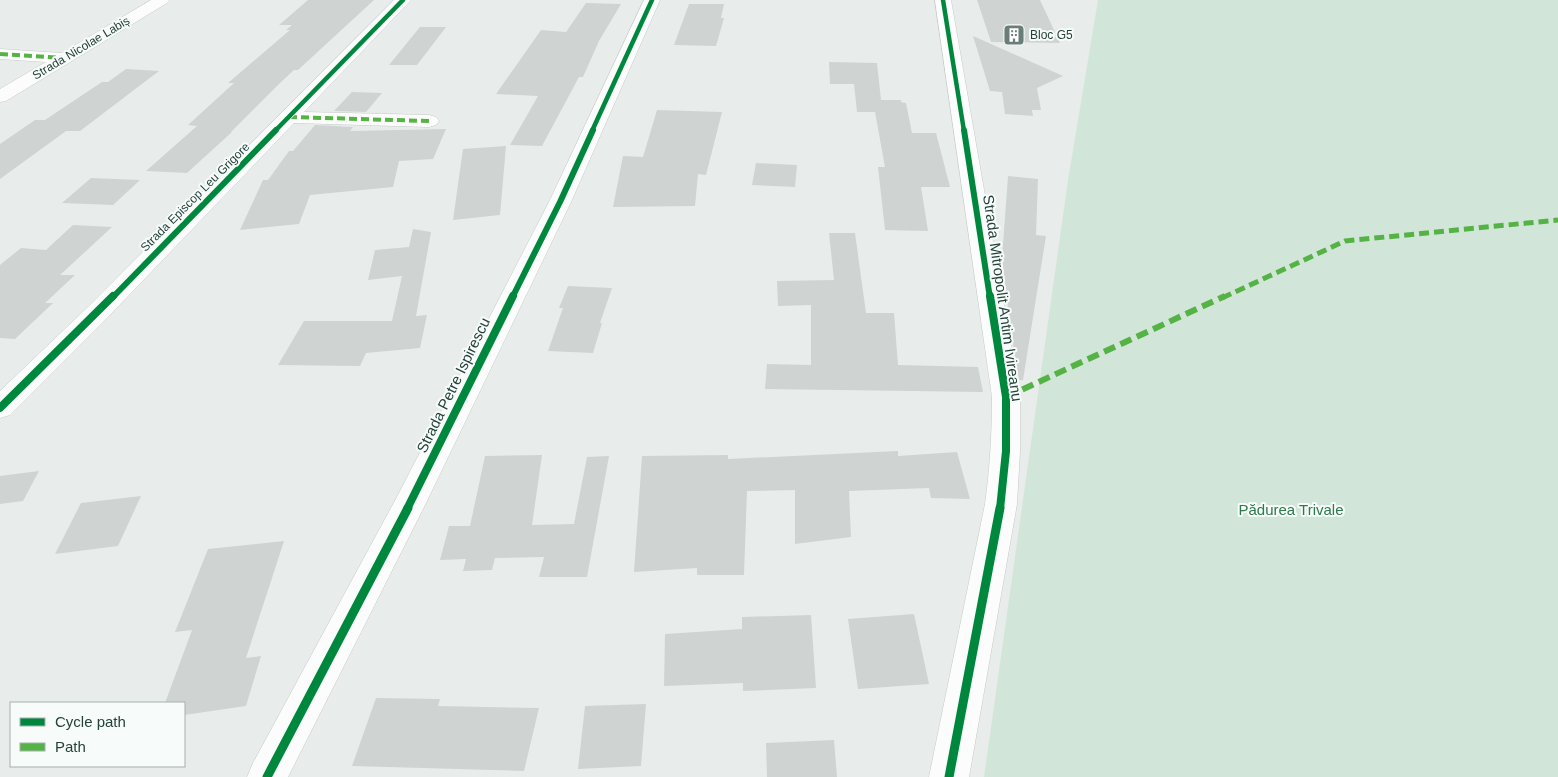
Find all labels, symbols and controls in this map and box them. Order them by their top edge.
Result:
street label: Strada Nicolae Labiș [30,13,132,83]
building icon: Bloc G5 [1002,23,1026,47]
place label: Bloc G5 [1030,28,1073,42]
street label: Strada Episcop Leu Grigore [138,139,253,254]
street label: Strada Mitropolit Antim Ivireanu [980,194,1026,402]
street label: Strada Petre Ispirescu [413,315,493,455]
park label: Pădurea Trivale [1238,501,1344,518]
legend [10,702,185,767]
text: Cycle path [55,713,126,730]
text: Path [55,738,86,755]

